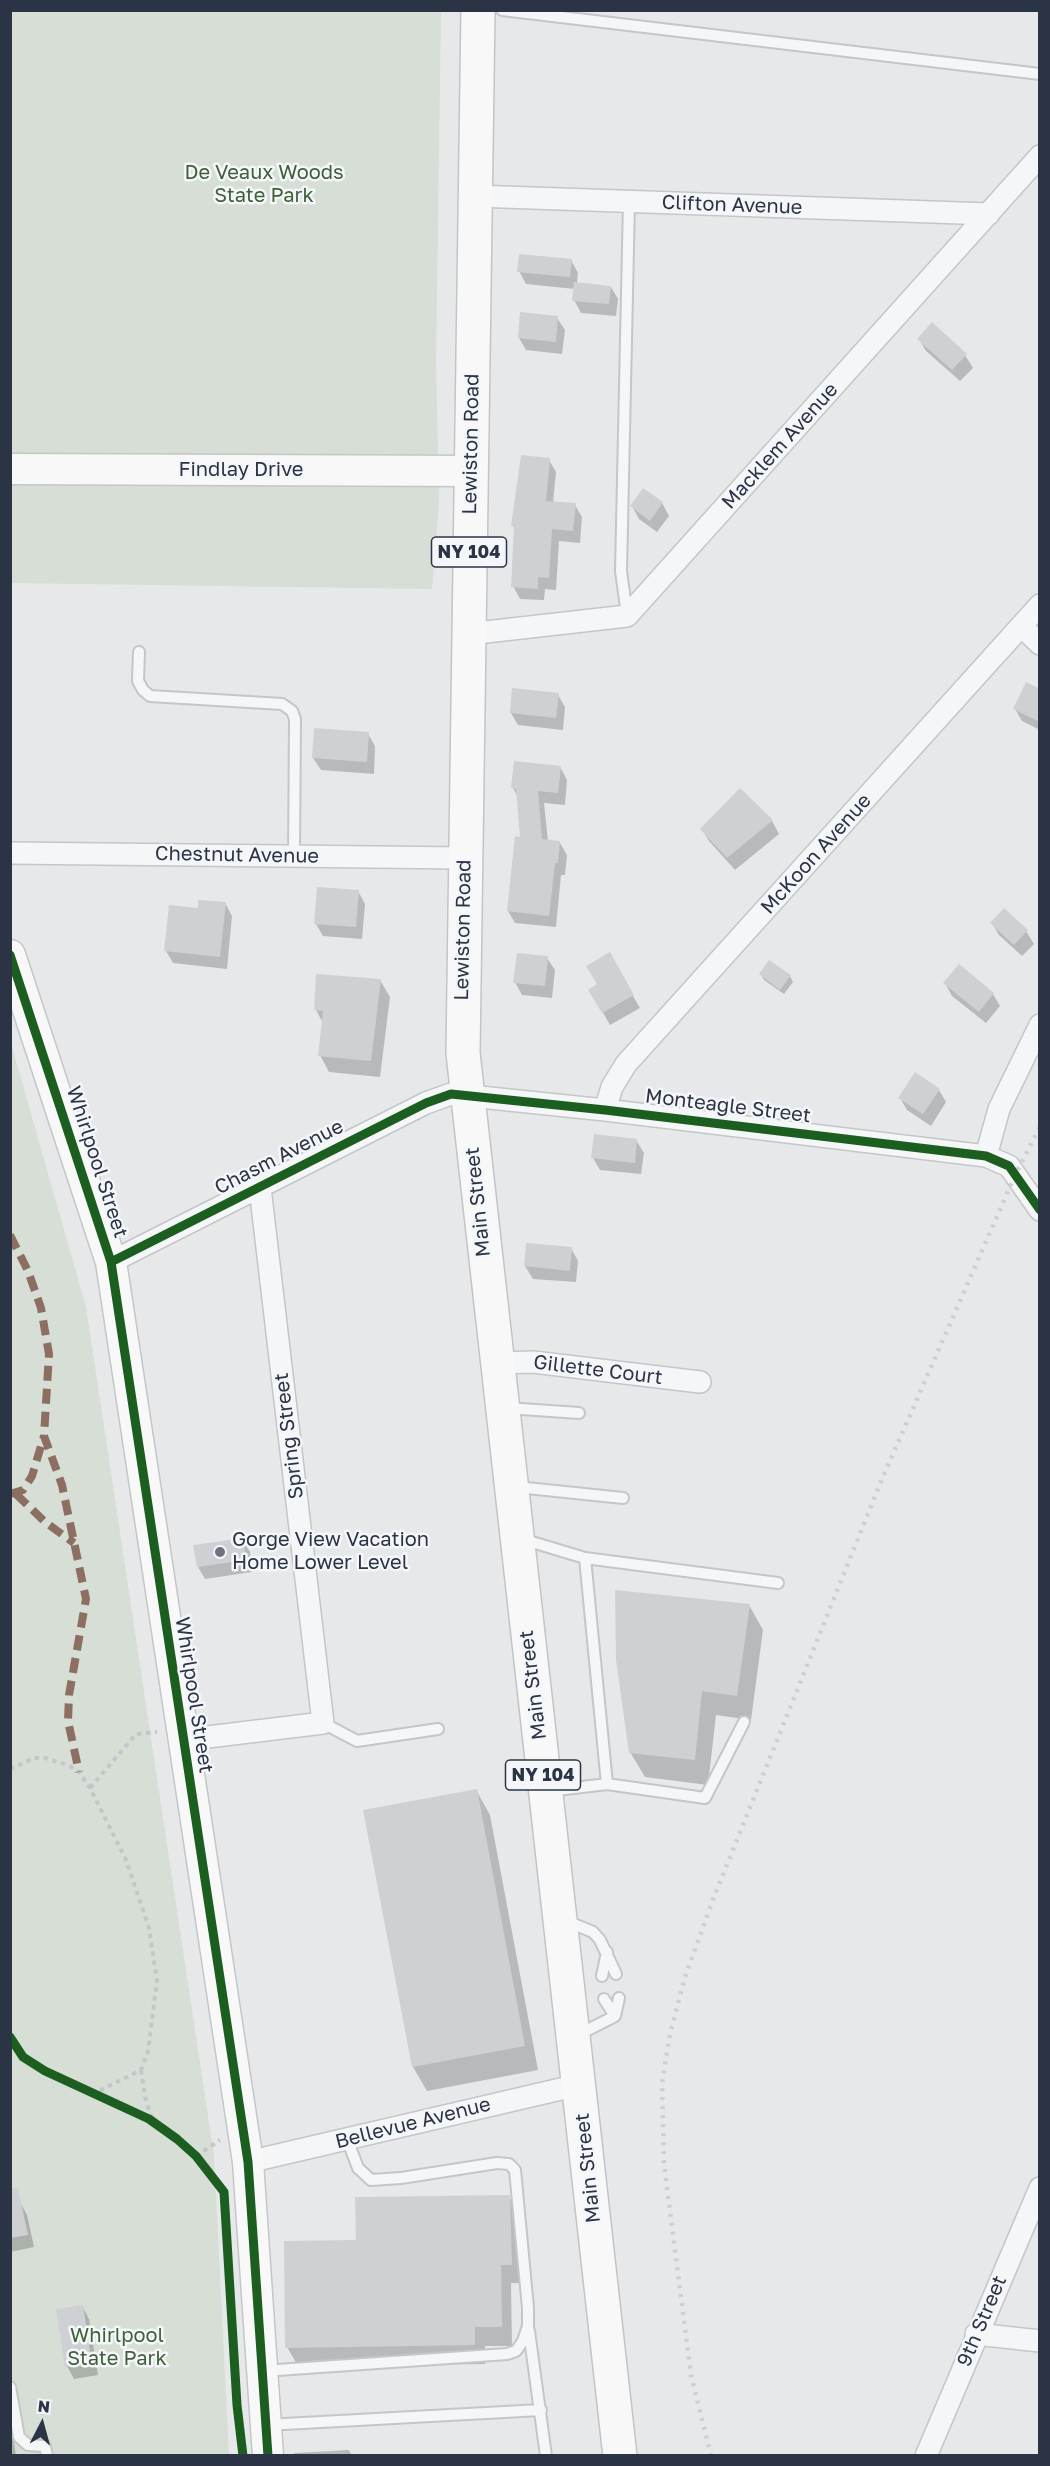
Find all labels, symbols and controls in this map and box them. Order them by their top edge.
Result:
park label: De Veaux Woods State Park [184,161,344,208]
street label: Clifton Avenue [661,191,803,219]
street label: Lewiston Road [458,373,484,515]
street label: Macklem Avenue [717,378,843,514]
street label: Findlay Drive [179,458,303,482]
road number: NY 104 [432,537,506,567]
street label: McKoon Avenue [756,789,876,919]
street label: Chestnut Avenue [155,842,319,868]
street label: Lewiston Road [450,859,476,1001]
street label: Whirlpool Street [61,1083,133,1241]
street label: Monteagle Street [644,1084,812,1128]
street label: Chasm Avenue [211,1114,347,1200]
street label: Main Street [460,1146,496,1258]
street label: Gillette Court [532,1350,664,1390]
street label: Spring Street [269,1371,309,1501]
place label: Gorge View Vacation Home Lower Level [232,1528,429,1575]
marker: Gorge View Vacation Home Lower Level [213,1545,227,1559]
street label: Whirlpool Street [170,1615,218,1775]
street label: Main Street [514,1629,552,1741]
road number: NY 104 [506,1760,580,1790]
street label: Bellevue Avenue [333,2092,493,2154]
street label: Main Street [570,2112,606,2224]
street label: 9th Street [952,2272,1012,2370]
park label: Whirlpool State Park [67,2324,167,2371]
north arrow [12,2394,72,2454]
text: N [37,2396,51,2417]

